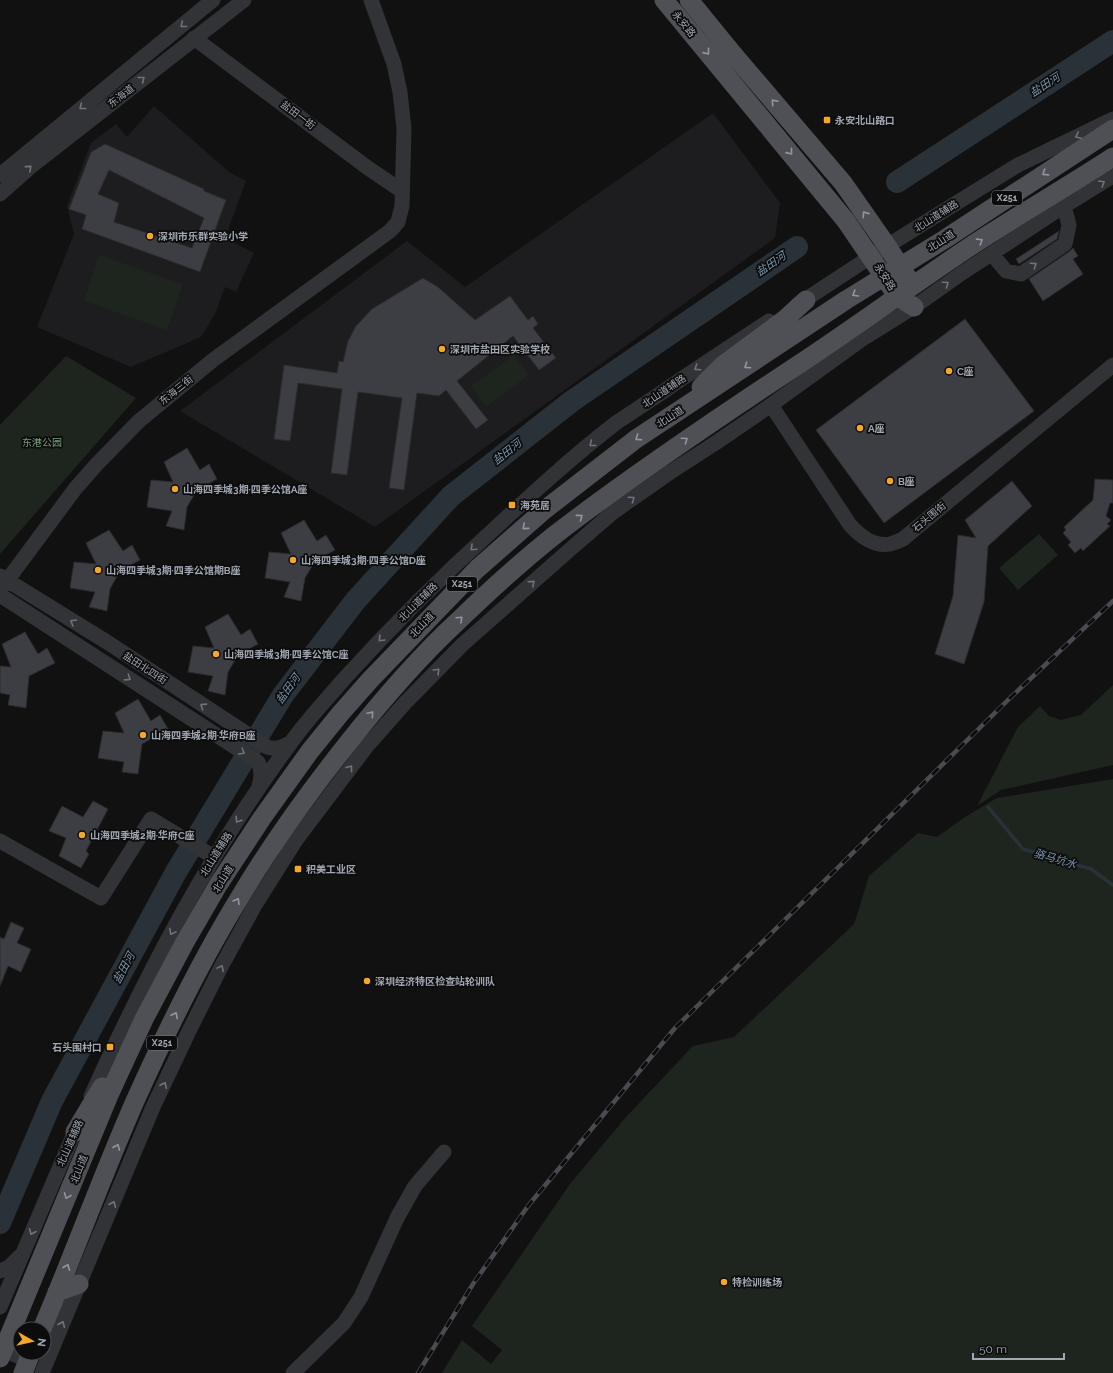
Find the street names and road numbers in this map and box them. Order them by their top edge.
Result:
street label: 永安路 [670,9,698,39]
street label: 东海道 [106,82,136,110]
street label: 盐田一街 [279,99,317,131]
road number: X251 [992,191,1022,205]
street label: 北山道辅路 [912,198,960,234]
street label: 北山道 [925,228,957,254]
street label: 永安路 [872,261,898,293]
street label: 北山道辅路 [640,372,688,410]
street label: 东海三街 [157,373,195,407]
street label: 北山道 [654,404,686,430]
street label: 石头围街 [910,500,948,534]
road number: X251 [447,577,477,591]
street label: 北山道辅路 [396,580,440,624]
street label: 北山道 [407,610,437,640]
street label: 盐田北四街 [121,650,169,686]
street label: 北山道辅路 [198,830,234,878]
street label: 北山道 [210,863,236,895]
road number: X251 [147,1036,177,1050]
street label: 北山道辅路 [54,1118,86,1168]
street label: 北山道 [68,1153,90,1185]

